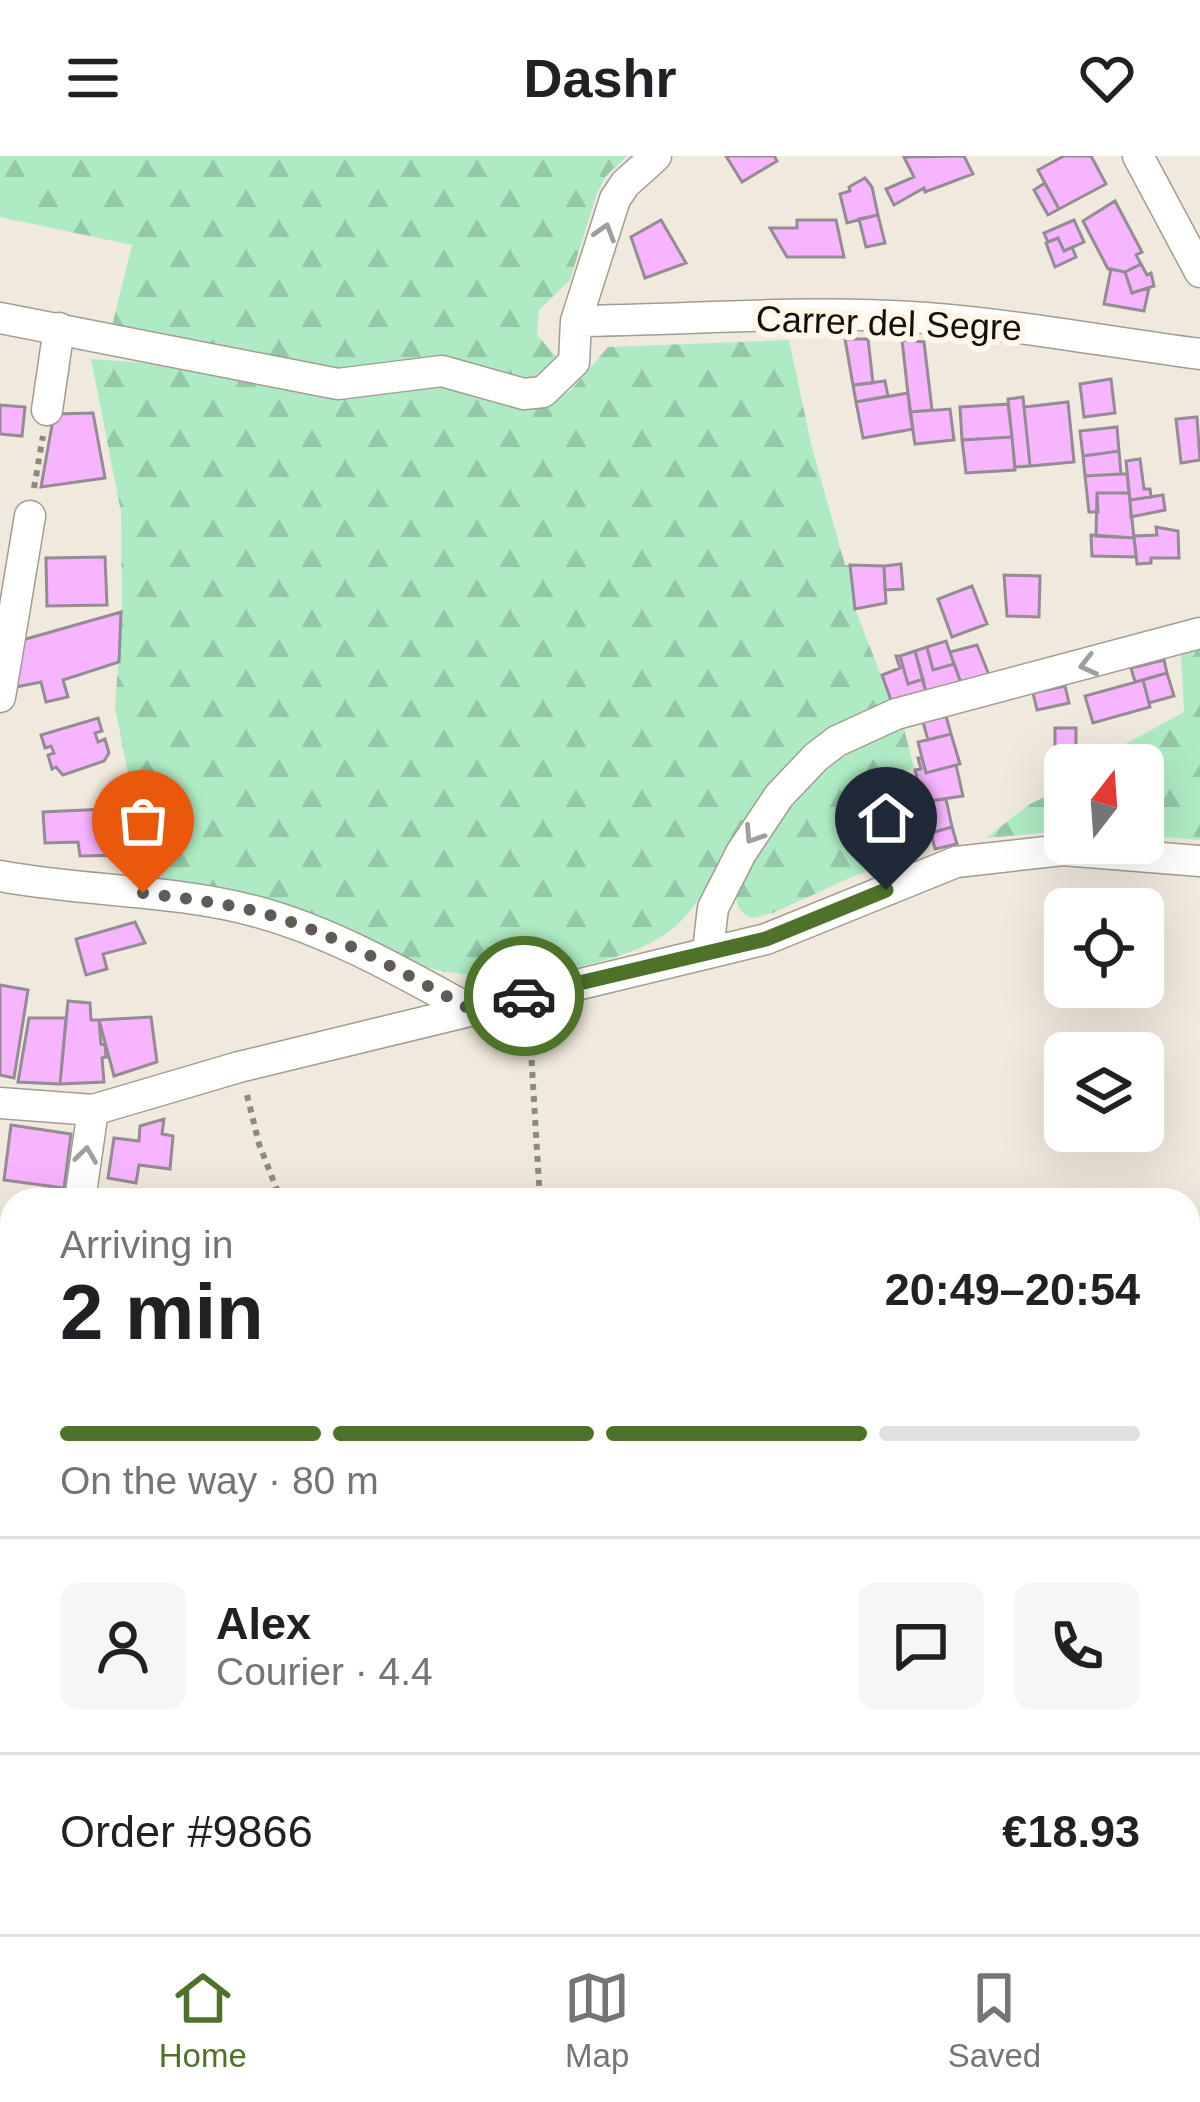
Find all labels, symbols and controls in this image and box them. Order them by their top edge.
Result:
icon: menu [60,45,126,111]
icon: heart [1074,45,1140,111]
text: Dashr [523,48,677,108]
one-way arrow [591,222,616,243]
street label: Carrer del Segre [755,298,1023,348]
one-way arrow [1078,651,1098,676]
north arrow [1044,744,1164,864]
map controls [1044,744,1164,1152]
pin [835,767,937,890]
pin [92,770,194,893]
icon: home [853,785,919,851]
icon: bag [110,788,176,854]
one-way arrow [745,822,767,844]
button: locate [1044,888,1164,1008]
courier [464,936,584,1056]
icon: car [491,963,557,1029]
button: layers [1044,1032,1164,1152]
one-way arrow [72,1145,98,1165]
text: Arriving in [60,1223,233,1266]
text: 20:49–20:54 [885,1264,1140,1315]
text: 2 min [60,1268,264,1356]
text: On the way · 80 m [60,1459,379,1502]
button: person [60,1583,186,1709]
button: chat [858,1583,984,1709]
button: phone [1014,1583,1140,1709]
text: Alex [216,1598,311,1649]
text: Courier · 4.4 [216,1650,433,1693]
text: Order #9866 [60,1806,313,1857]
text: €18.93 [1002,1806,1140,1857]
tab: Home [159,1965,247,2075]
tab: Map [564,1965,630,2075]
tab: Saved [948,1965,1041,2075]

